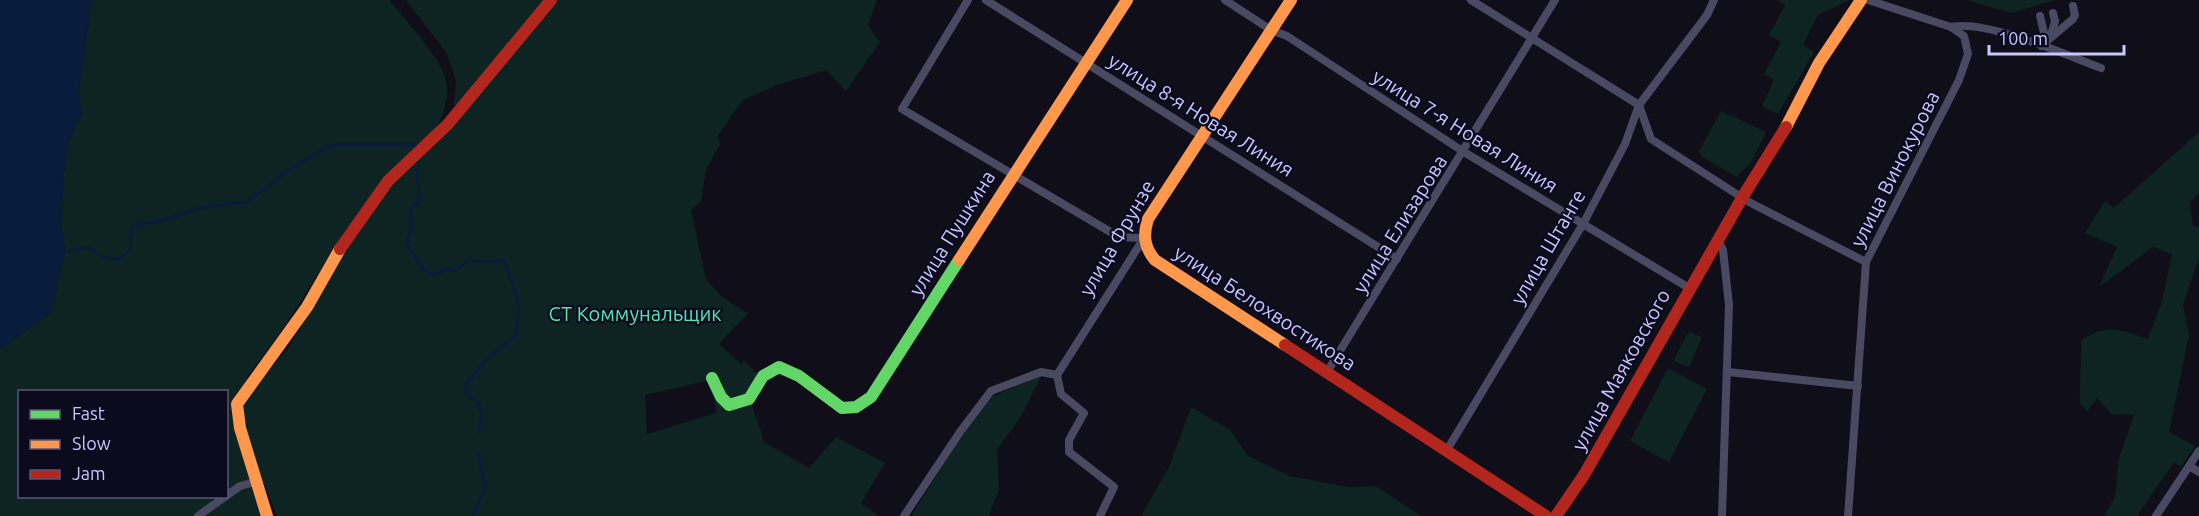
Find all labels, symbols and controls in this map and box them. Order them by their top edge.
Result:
scale bar [1989,18,2124,56]
text: 100 m [1998,28,2048,48]
street label: улица 8-я Новая Линия [1104,48,1298,181]
street label: улица 7-я Новая Линия [1368,64,1562,197]
street label: улица Винокурова [1845,87,1944,251]
street label: улица Елизарова [1348,150,1451,297]
street label: улица Пушкина [904,166,999,300]
street label: улица Фрунзе [1074,176,1159,300]
street label: улица Штанге [1505,185,1590,308]
street label: улица Белохвостикова [1170,240,1360,375]
street label: улица Маяковского [1567,285,1675,455]
park label: СТ Коммунальщик [548,302,722,325]
legend [18,390,228,498]
text: Fast [72,403,105,423]
text: Slow [72,433,111,453]
text: Jam [72,463,106,483]

